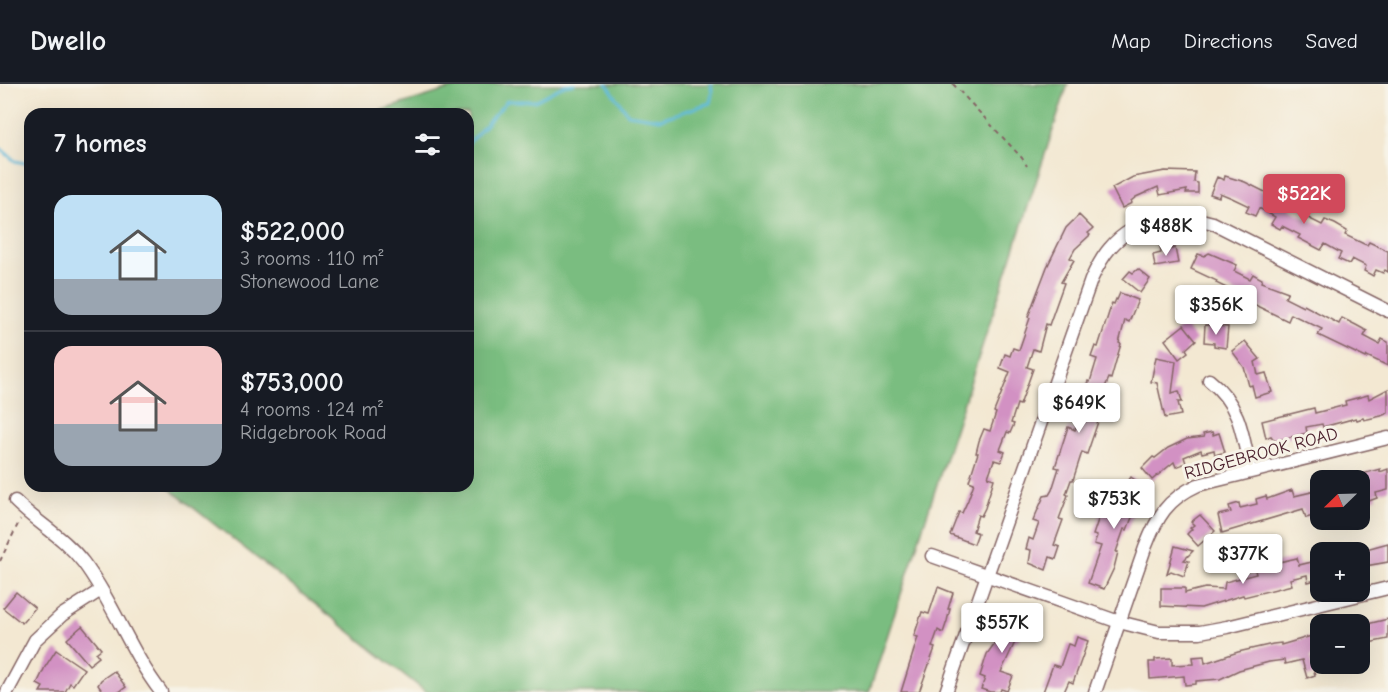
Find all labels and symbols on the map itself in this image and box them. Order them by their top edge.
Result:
pin: $522K [1262,174,1346,225]
pin: $488K [1124,206,1208,257]
pin: $356K [1174,285,1258,336]
pin: $649K [1037,383,1121,434]
street label: RIDGEBROOK ROAD [1182,423,1340,484]
north arrow [1310,470,1370,530]
pin: $753K [1072,479,1156,530]
pin: $377K [1201,534,1285,585]
pin: $557K [960,603,1044,654]

